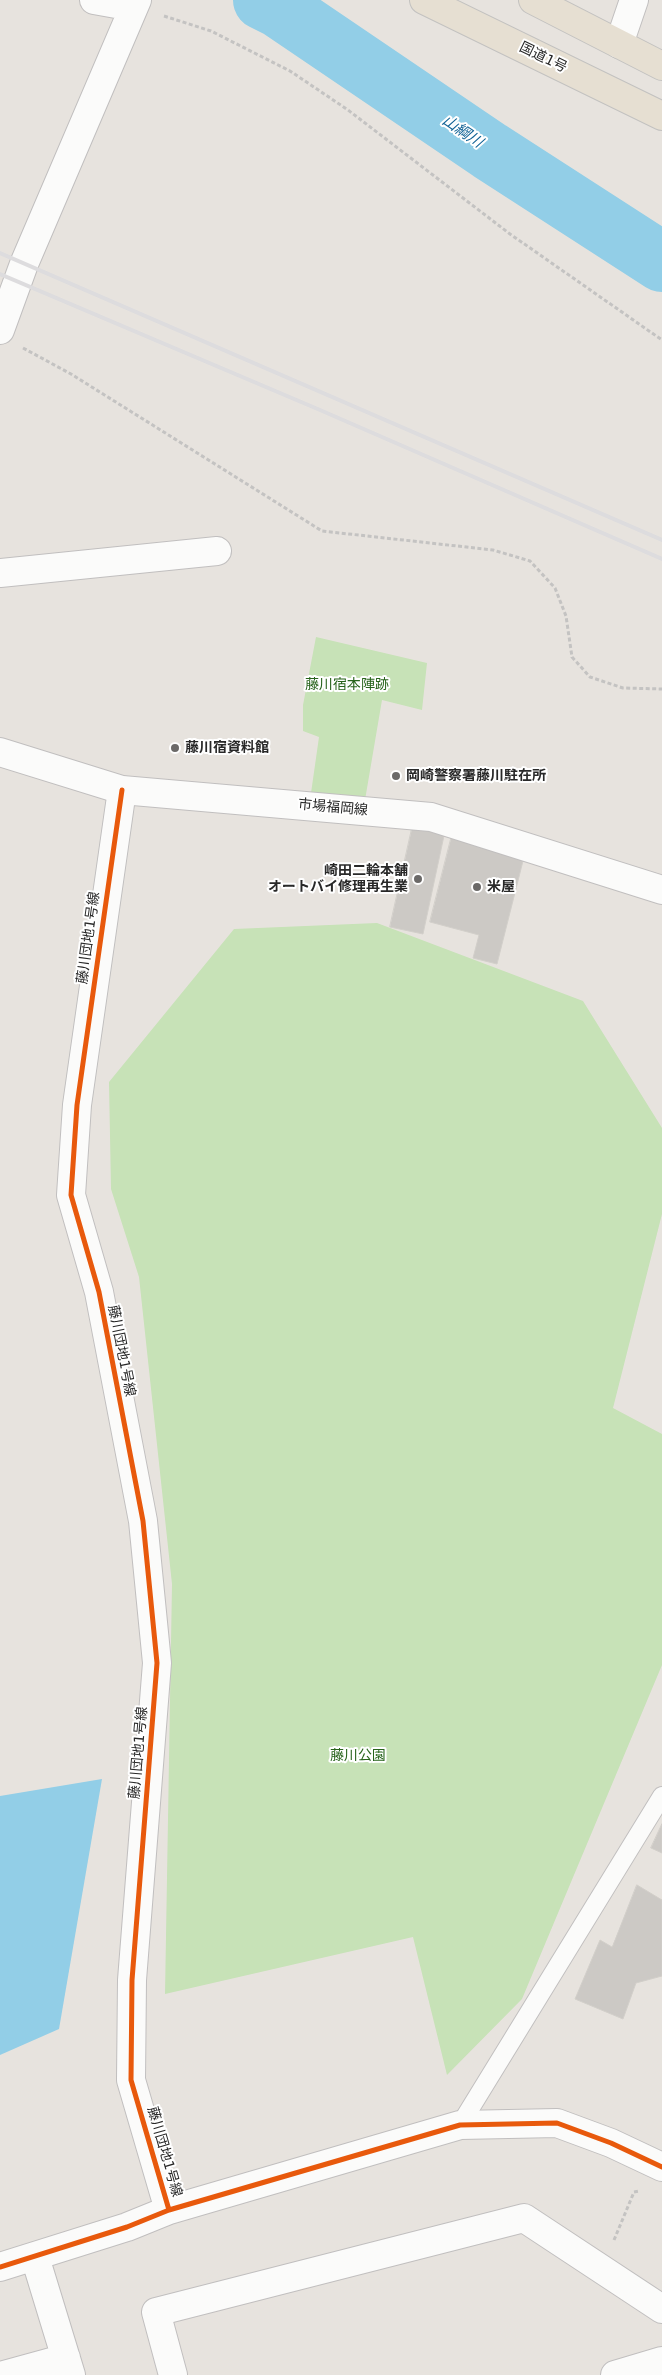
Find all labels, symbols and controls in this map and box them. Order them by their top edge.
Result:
street label: 国道1号 [516,39,570,77]
water label: 山綱川 [438,112,486,152]
park label: 藤川宿本陣跡 [305,677,389,693]
place label: 藤川宿資料館 [185,740,269,756]
marker: 藤川宿資料館 [169,742,181,754]
place label: 岡崎警察署藤川駐在所 [406,768,546,784]
marker: 岡崎警察署藤川駐在所 [390,770,402,782]
street label: 市場福岡線 [297,797,369,819]
place label: 崎田二輪本舗 オートバイ修理再生業 [268,863,408,896]
marker: 崎田二輪本舗 オートバイ修理再生業 [412,873,424,885]
place label: 米屋 [487,879,515,895]
marker: 米屋 [471,881,483,893]
street label: 藤川団地1号線 [74,891,104,985]
street label: 藤川団地1号線 [104,1304,138,1398]
street label: 藤川団地1号線 [127,1706,151,1800]
park label: 藤川公園 [330,1748,386,1764]
street label: 藤川団地1号線 [143,2105,185,2199]

